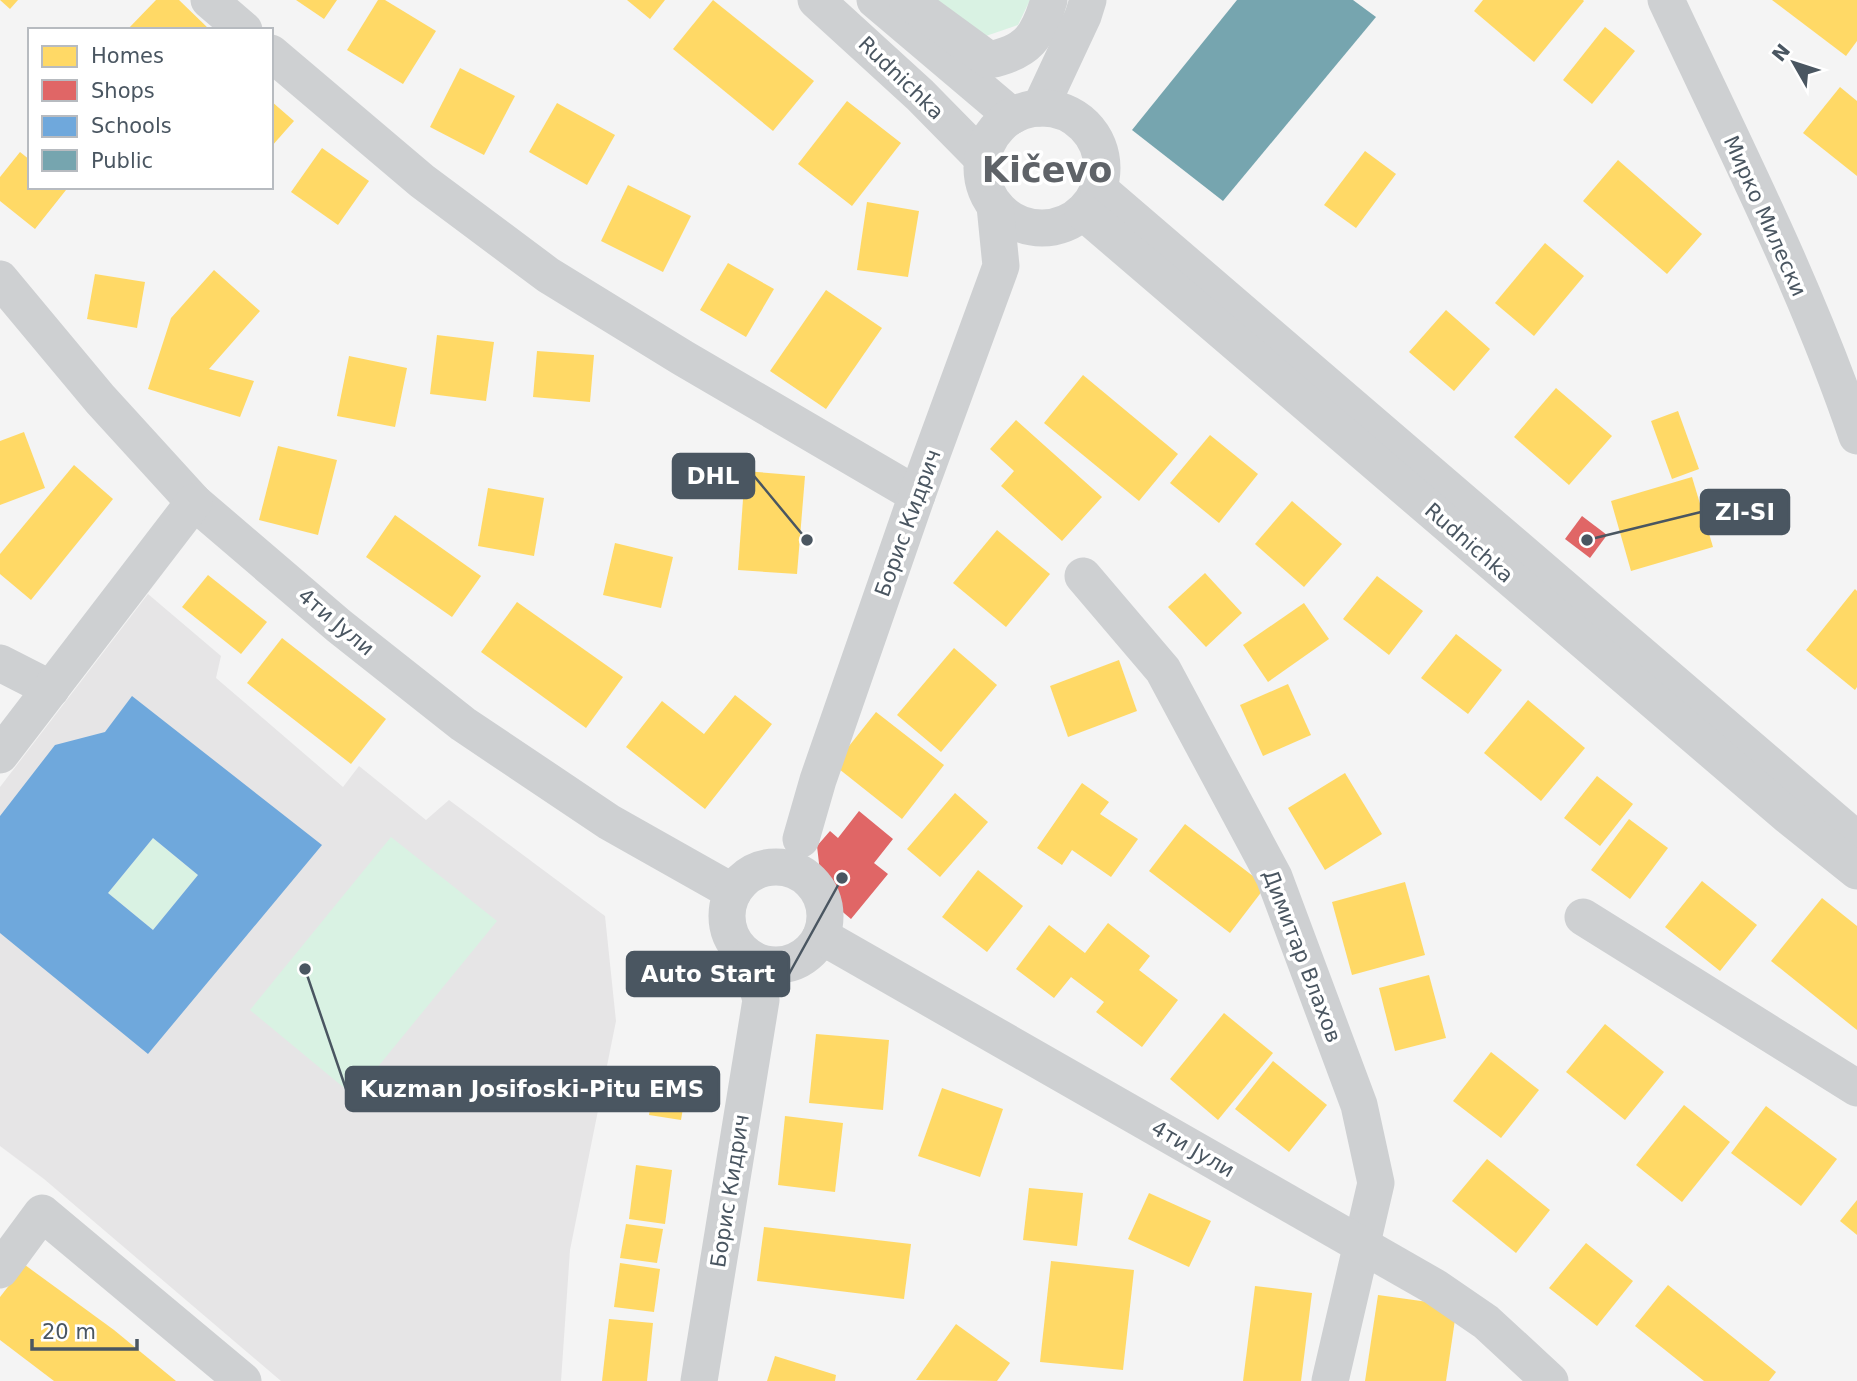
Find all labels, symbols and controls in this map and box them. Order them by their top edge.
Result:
legend [28,28,273,189]
north arrow [1759,28,1829,98]
street label: Rudnichka [853,32,949,124]
text: N [1767,39,1794,65]
text: Homes [91,44,164,68]
text: Shops [91,79,155,103]
text: Schools [91,114,172,138]
street label: Мирко Милески [1719,132,1811,300]
text: Public [91,149,153,173]
district label: Kičevo [982,150,1112,190]
street label: Борис Кидрич [870,446,946,600]
callout: DHL [673,454,754,498]
text: DHL [687,463,740,489]
callout: ZI-SI [1701,490,1789,534]
street label: Rudnichka [1420,498,1518,588]
text: ZI-SI [1715,499,1775,525]
street label: 4ти Јули [293,583,379,661]
street label: Димитар Влахов [1258,866,1346,1046]
callout: Auto Start [627,952,789,996]
text: Auto Start [641,961,775,987]
callout: Kuzman Josifoski-Pitu EMS [346,1067,719,1111]
text: Kuzman Josifoski-Pitu EMS [360,1076,704,1102]
street label: Борис Кидрич [706,1113,754,1269]
street label: 4ти Јули [1147,1116,1239,1182]
scale bar [32,1308,136,1352]
text: 20 m [42,1320,96,1344]

